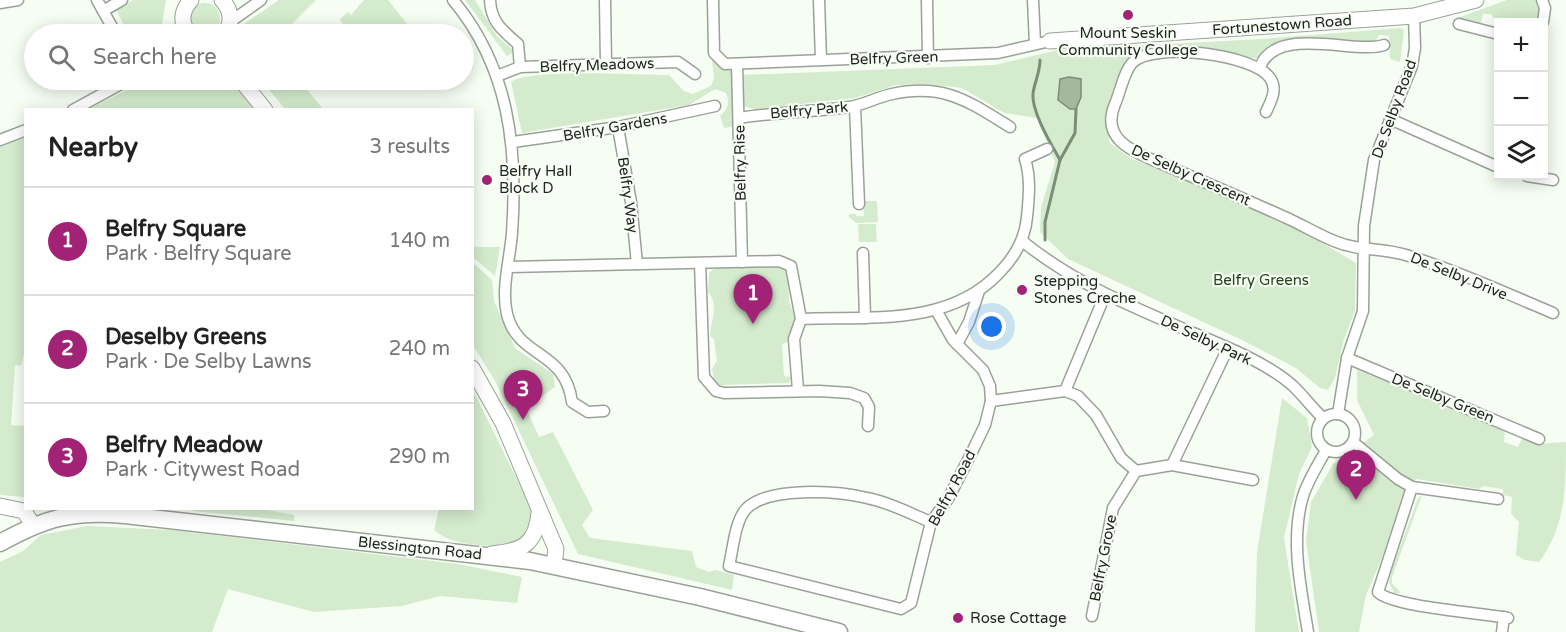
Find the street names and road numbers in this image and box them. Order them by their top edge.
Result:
street label: Fortunestown Road [1211,11,1353,39]
street label: Belfry Green [849,47,939,69]
street label: Belfry Meadows [539,54,655,76]
street label: De Selby Road [1368,57,1420,161]
street label: Belfry Park [769,98,849,122]
street label: Belfry Gardens [561,109,669,145]
street label: Belfry Rise [730,125,750,201]
street label: De Selby Crescent [1129,141,1254,210]
street label: Belfry Way [614,156,642,234]
street label: De Selby Drive [1408,248,1510,304]
street label: De Selby Park [1158,311,1254,369]
street label: De Selby Green [1389,369,1497,427]
street label: Belfry Road [924,447,980,529]
street label: Belfry Grove [1086,513,1120,603]
street label: Blessington Road [357,533,483,563]

